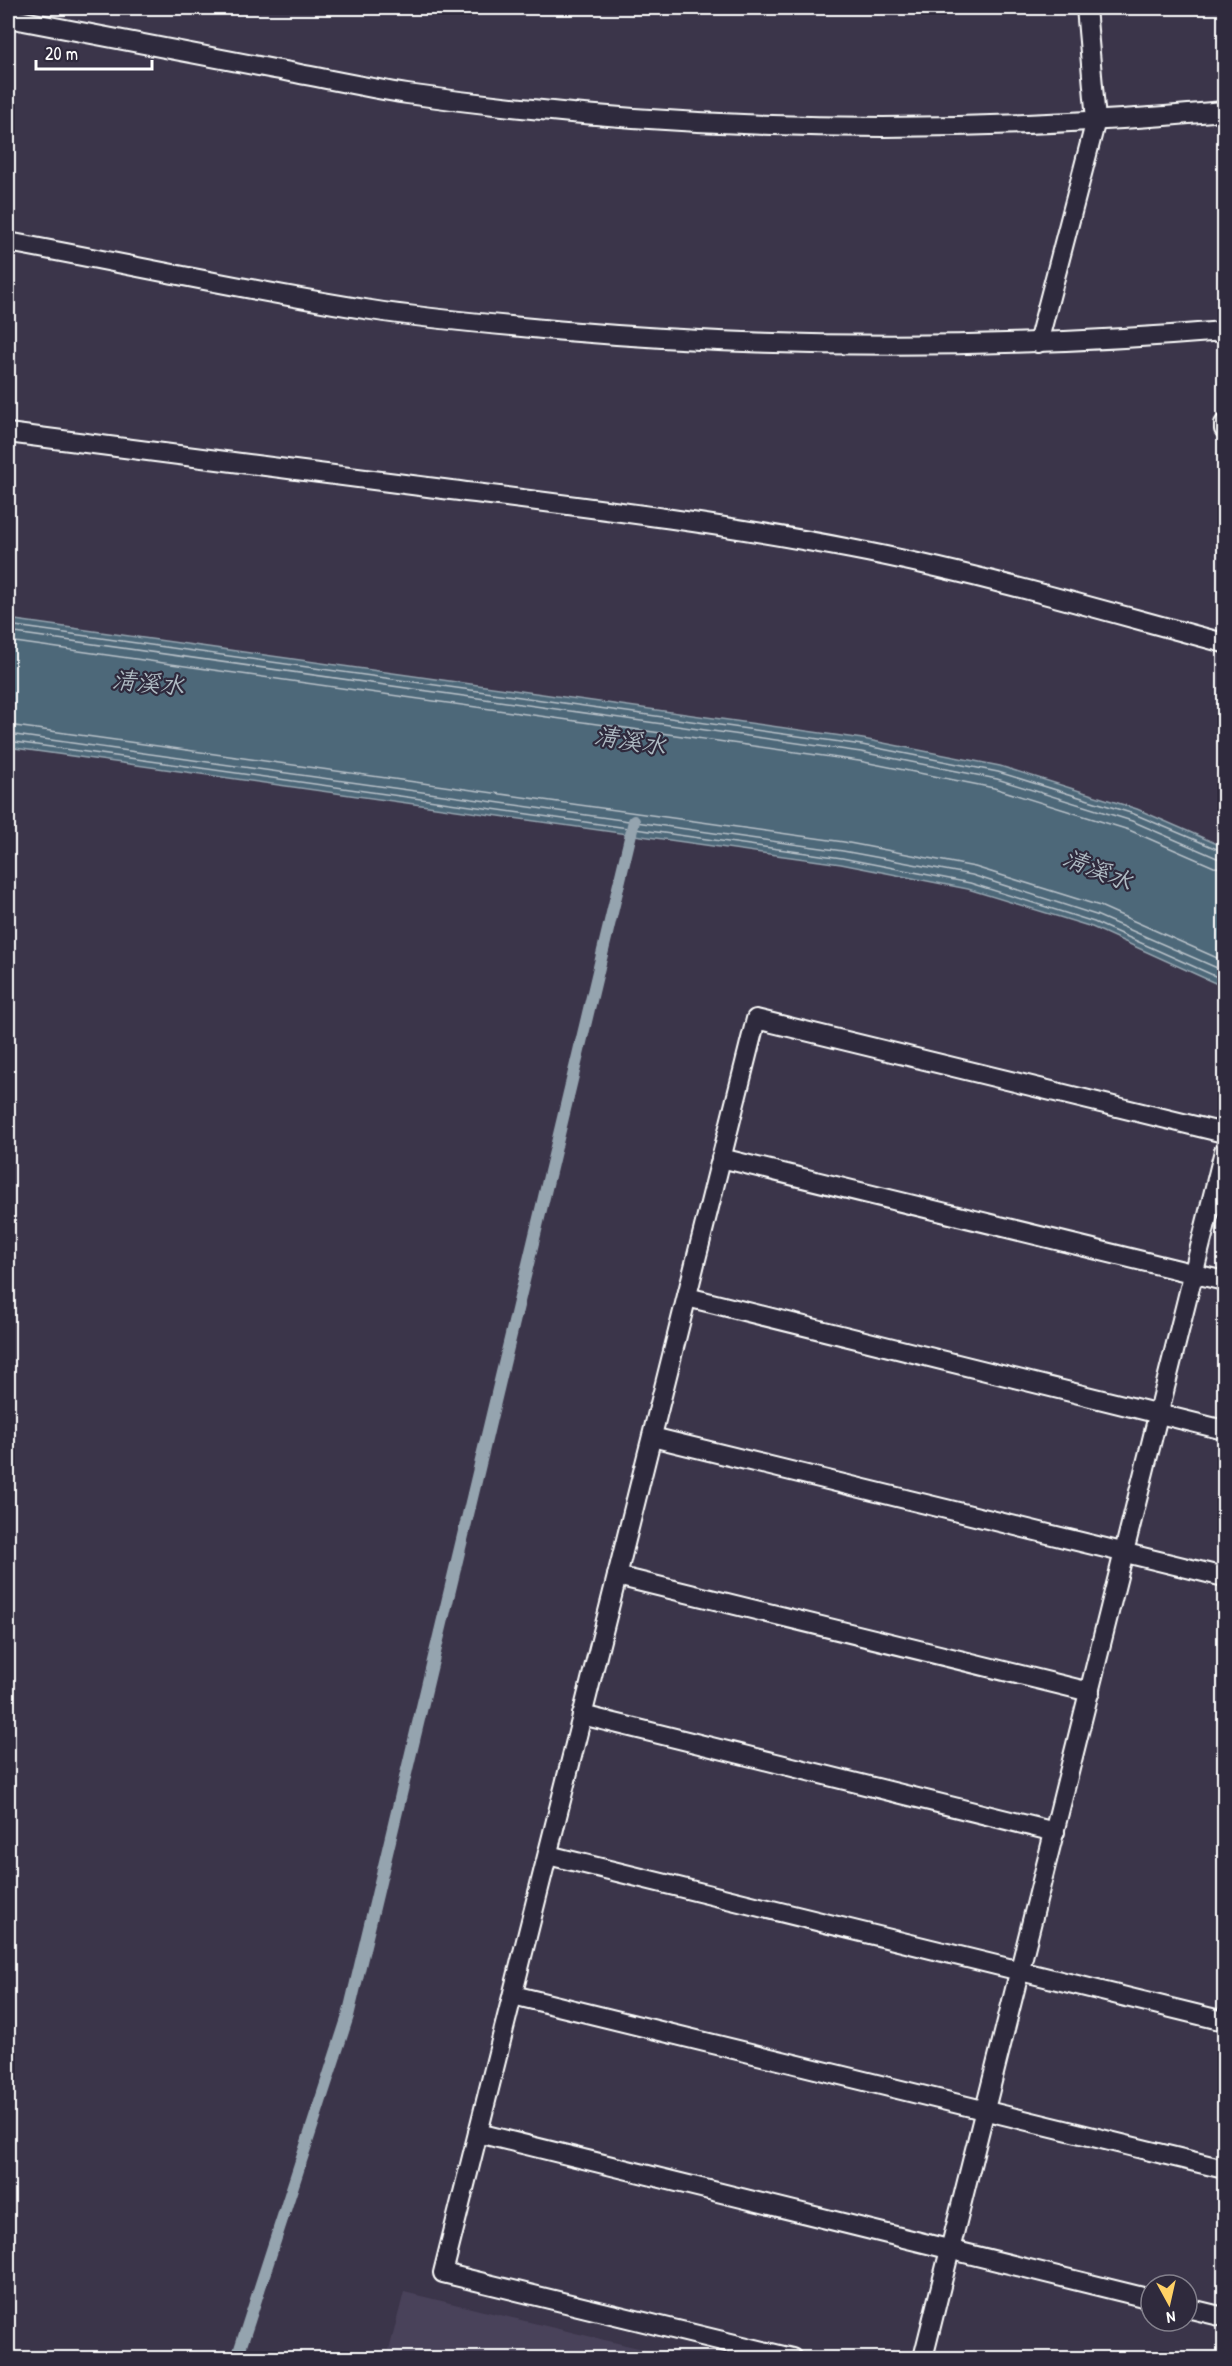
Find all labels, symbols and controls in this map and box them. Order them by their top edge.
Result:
scale bar [36,33,152,71]
text: 20 m [45,41,78,66]
water label: 清溪水 [111,663,186,701]
water label: 清溪水 [592,719,669,762]
water label: 清溪水 [1059,841,1138,898]
north arrow [1139,2273,1199,2333]
text: N [1165,2306,1177,2329]

